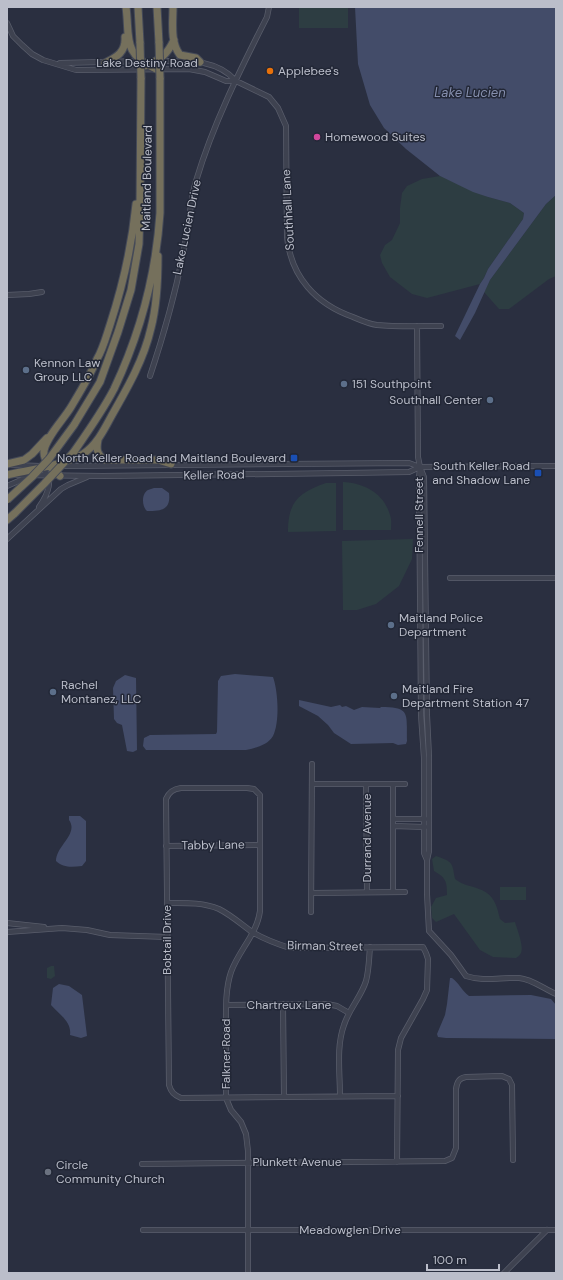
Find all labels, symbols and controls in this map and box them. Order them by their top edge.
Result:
street label: Lake Destiny Road [96,55,198,71]
place label: Applebee's [278,63,339,79]
marker: Applebee's [265,66,275,76]
water label: Lake Lucien [434,84,506,101]
street label: Maitland Boulevard [138,125,156,231]
place label: Homewood Suites [325,129,426,145]
marker: Homewood Suites [312,132,322,142]
street label: Southhall Lane [278,169,298,251]
street label: Lake Lucien Drive [169,178,205,276]
place label: Kennon Law Group LLC [34,355,100,385]
marker: Kennon Law Group LLC [21,365,31,375]
place label: 151 Southpoint [352,376,432,392]
marker: 151 Southpoint [339,379,349,389]
place label: Southhall Center [389,392,483,408]
marker: Southhall Center [485,395,495,405]
place label: North Keller Road and Maitland Boulevard [57,450,286,466]
marker: North Keller Road and Maitland Boulevard [289,453,299,463]
place label: South Keller Road and Shadow Lane [432,458,530,488]
street label: Keller Road [183,466,245,484]
marker: South Keller Road and Shadow Lane [533,468,543,478]
street label: Fennell Street [411,477,427,553]
place label: Maitland Police Department [399,610,483,640]
marker: Maitland Police Department [386,620,396,630]
place label: Rachel Montanez, LLC [61,677,142,707]
place label: Maitland Fire Department Station 47 [402,681,529,711]
marker: Rachel Montanez, LLC [48,687,58,697]
marker: Maitland Fire Department Station 47 [389,691,399,701]
street label: Durrand Avenue [359,793,375,882]
street label: Tabby Lane [181,836,245,854]
street label: Bobtail Drive [159,905,175,975]
street label: Birman Street [287,937,363,955]
street label: Chartreux Lane [247,997,332,1013]
street label: Falkner Road [218,1019,234,1089]
street label: Plunkett Avenue [252,1154,342,1170]
place label: Circle Community Church [56,1157,165,1187]
marker: Circle Community Church [43,1167,53,1177]
street label: Meadowglen Drive [299,1222,401,1238]
scale bar [427,1246,499,1272]
text: 100 m [433,1252,467,1268]

